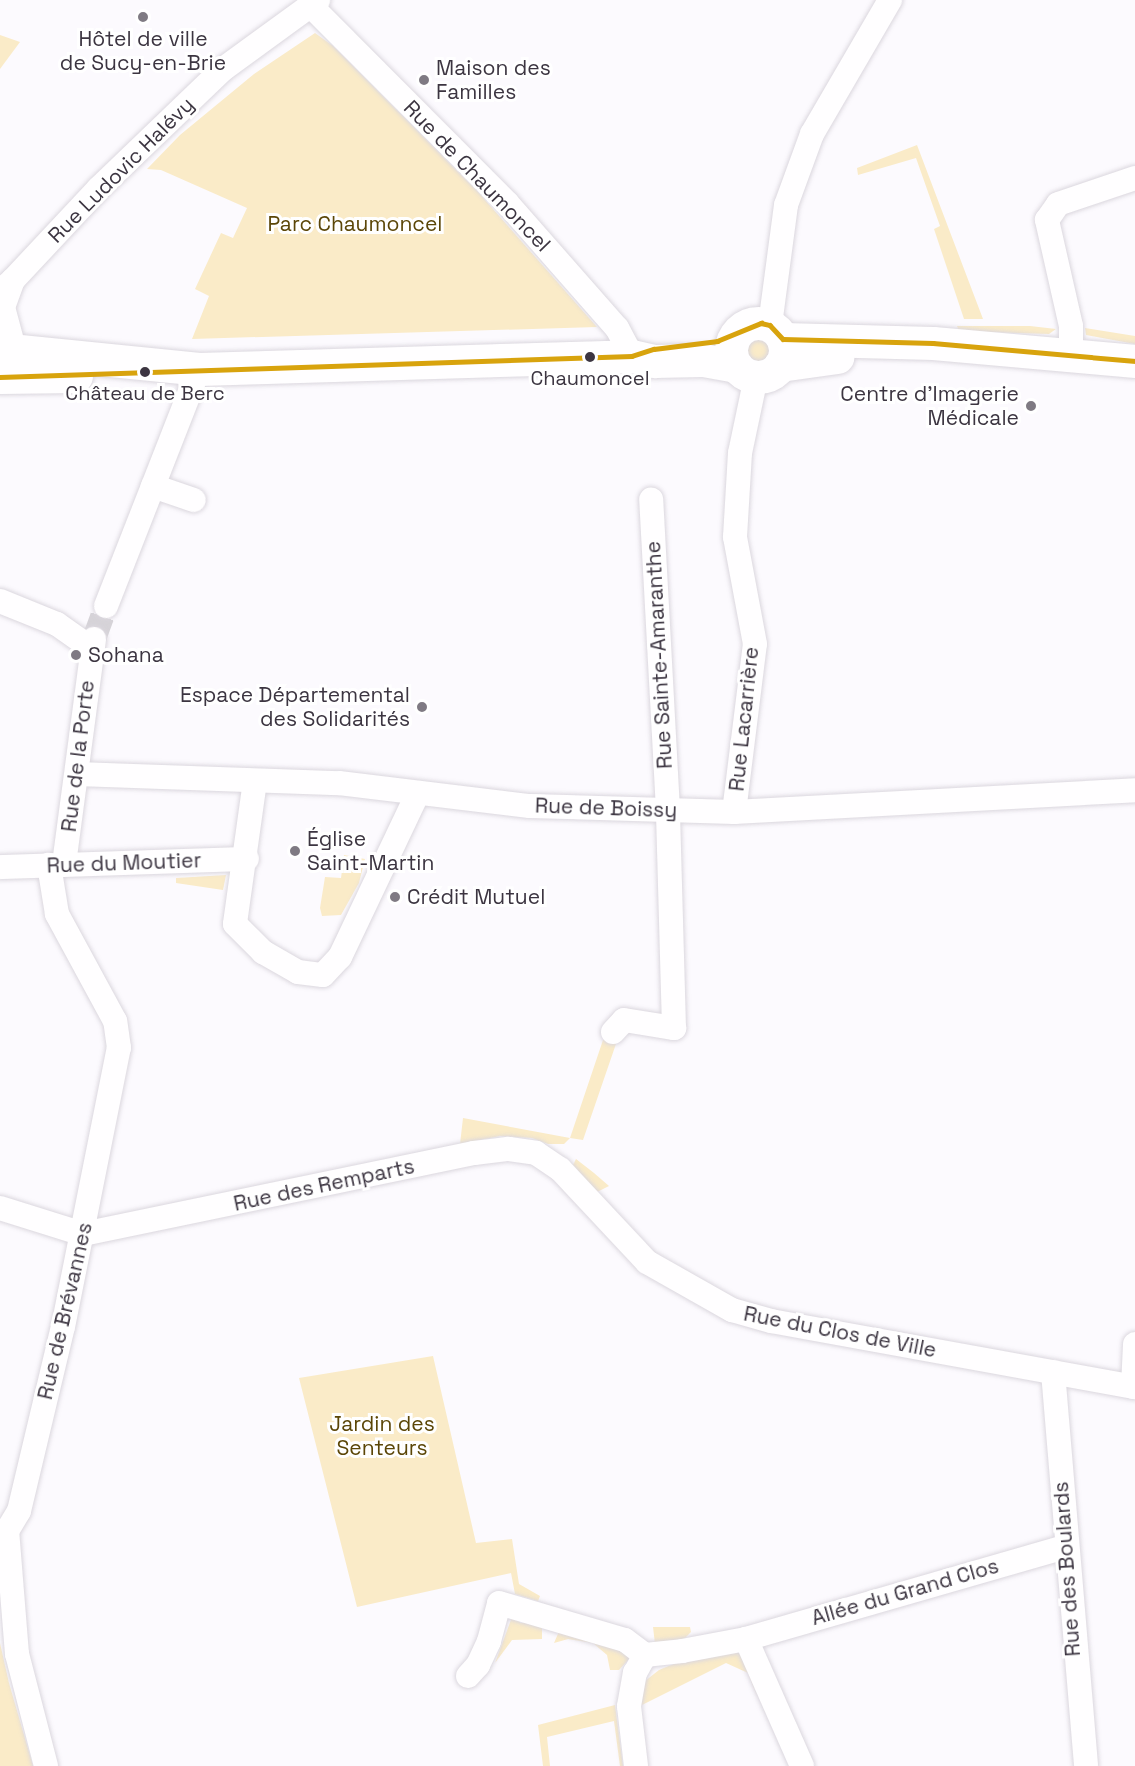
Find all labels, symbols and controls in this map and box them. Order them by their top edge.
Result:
marker: Hôtel de ville de Sucy-en-Brie [136,10,150,24]
place label: Hôtel de ville de Sucy-en-Brie [60,26,226,76]
place label: Maison des Familles [436,55,551,105]
marker: Maison des Familles [417,73,431,87]
street label: Rue Ludovic Halévy [43,92,199,248]
street label: Rue de Chaumoncel [398,95,556,257]
park label: Parc Chaumoncel [267,211,443,237]
marker: Chaumoncel [584,351,596,363]
marker: Château de Berc [139,366,151,378]
place label: Chaumoncel [530,366,650,390]
place label: Château de Berc [65,381,225,405]
place label: Centre d'Imagerie Médicale [840,381,1019,431]
marker: Centre d'Imagerie Médicale [1024,399,1038,413]
street label: Rue Sainte-Amaranthe [640,540,678,770]
place label: Sohana [88,642,164,668]
street label: Rue Lacarrière [724,645,764,793]
marker: Sohana [69,648,83,662]
street label: Rue de la Porte [56,679,100,833]
place label: Espace Départemental des Solidarités [180,682,410,732]
marker: Espace Départemental des Solidarités [415,700,429,714]
street label: Rue de Boissy [534,793,678,823]
place label: Église Saint-Martin [307,826,434,876]
marker: Église Saint-Martin [288,844,302,858]
street label: Rue du Moutier [46,848,202,878]
place label: Crédit Mutuel [407,884,545,910]
marker: Crédit Mutuel [388,890,402,904]
street label: Rue des Remparts [231,1154,417,1216]
street label: Rue de Brévannes [32,1220,98,1402]
street label: Rue du Clos de Ville [741,1301,939,1363]
park label: Jardin des Senteurs [329,1411,435,1461]
street label: Rue des Boulards [1048,1481,1086,1657]
street label: Allée du Grand Clos [809,1553,1001,1631]

